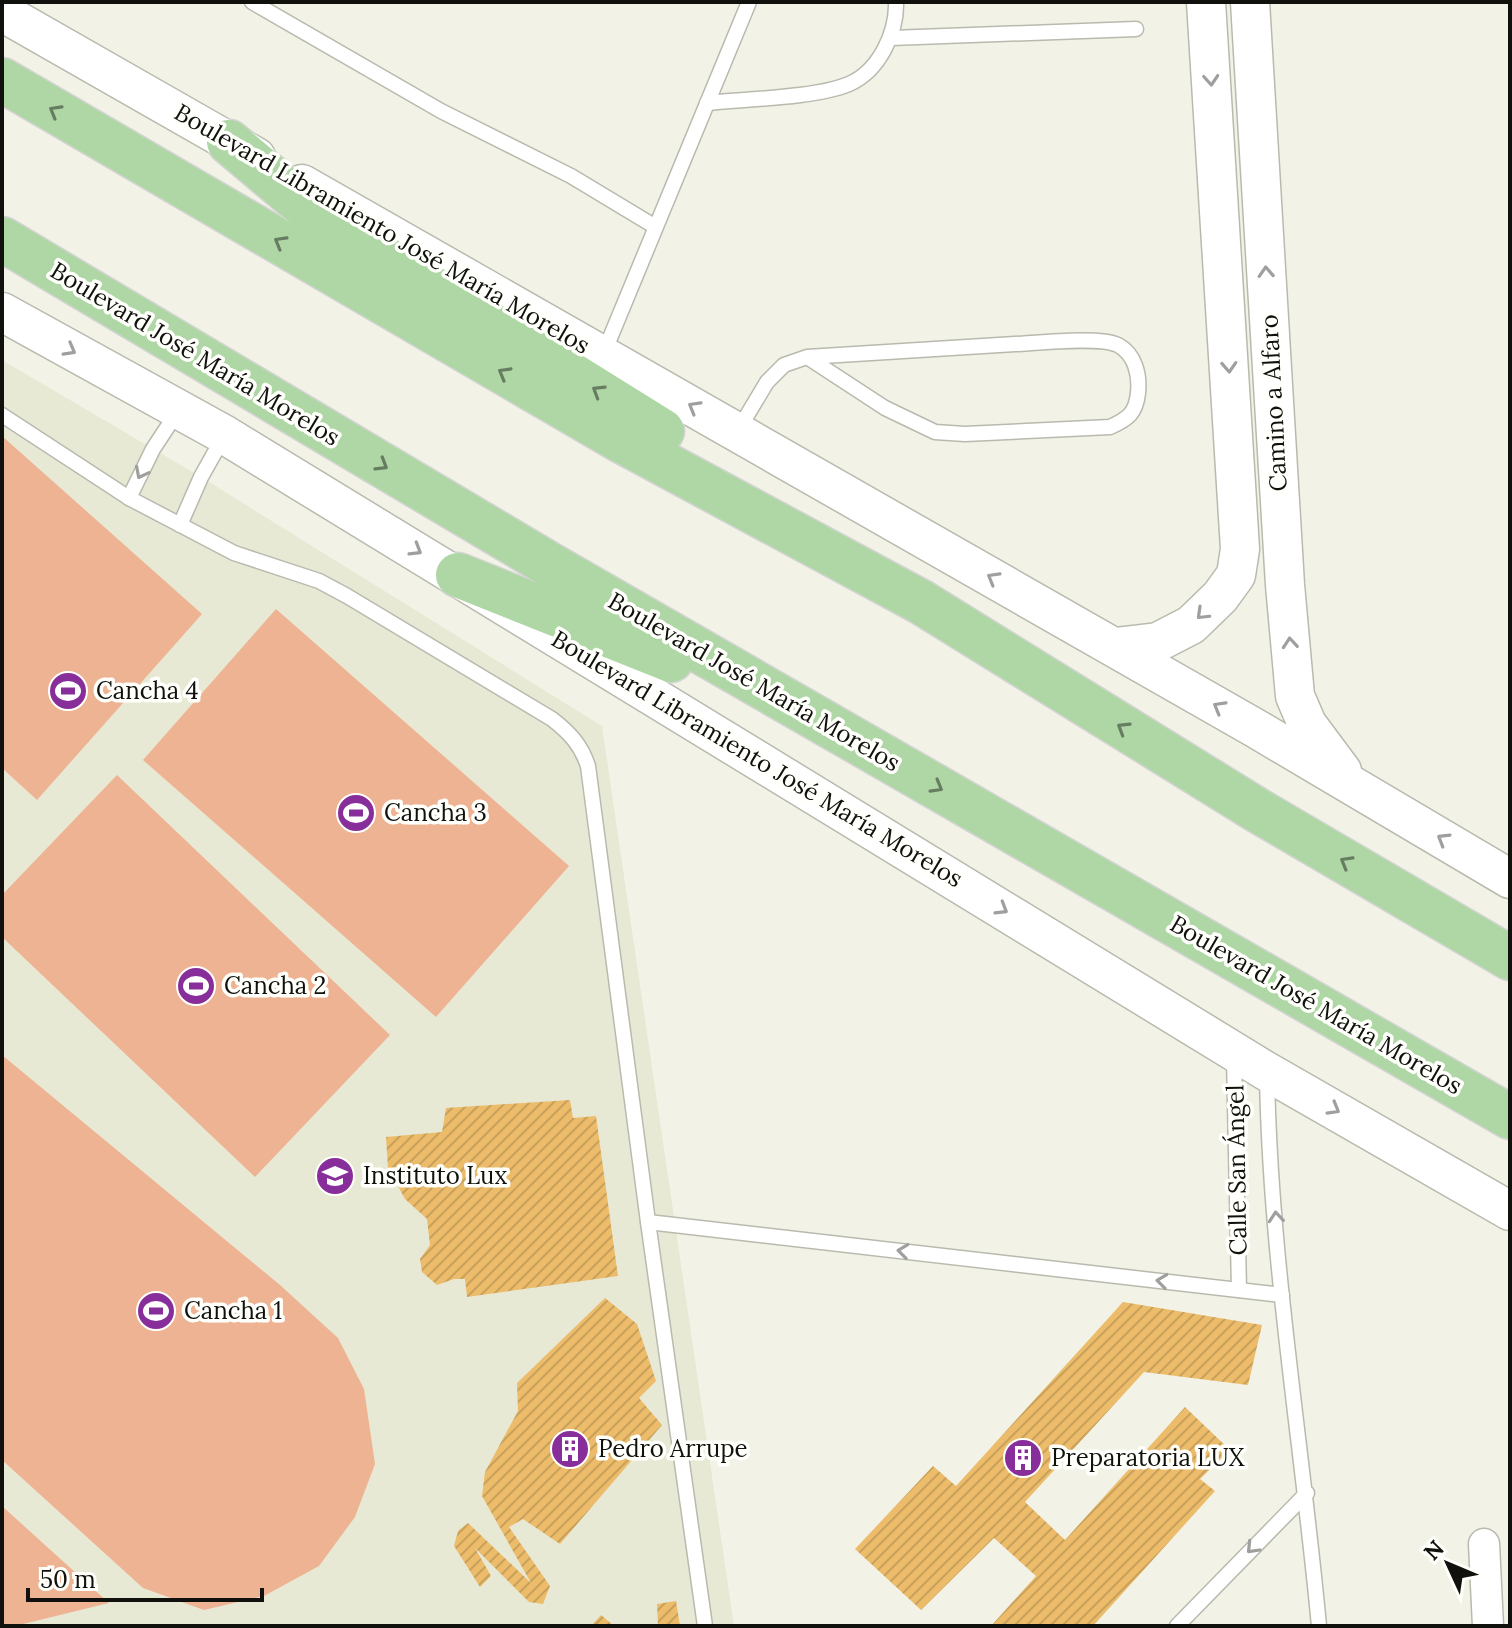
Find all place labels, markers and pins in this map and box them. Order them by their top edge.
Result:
sports icon: Cancha 4 [47,670,89,712]
place label: Cancha 4 [96,675,199,706]
sports icon: Cancha 3 [335,792,377,834]
place label: Cancha 3 [384,797,487,828]
sports icon: Cancha 2 [175,965,217,1007]
place label: Cancha 2 [224,970,326,1001]
school or university icon: Instituto Lux [314,1155,356,1197]
place label: Instituto Lux [363,1160,507,1191]
sports icon: Cancha 1 [135,1290,177,1332]
place label: Cancha 1 [184,1295,282,1326]
building icon: Pedro Arrupe [549,1428,591,1470]
place label: Pedro Arrupe [598,1433,748,1464]
building icon: Preparatoria LUX [1002,1437,1044,1479]
place label: Preparatoria LUX [1051,1442,1245,1473]

